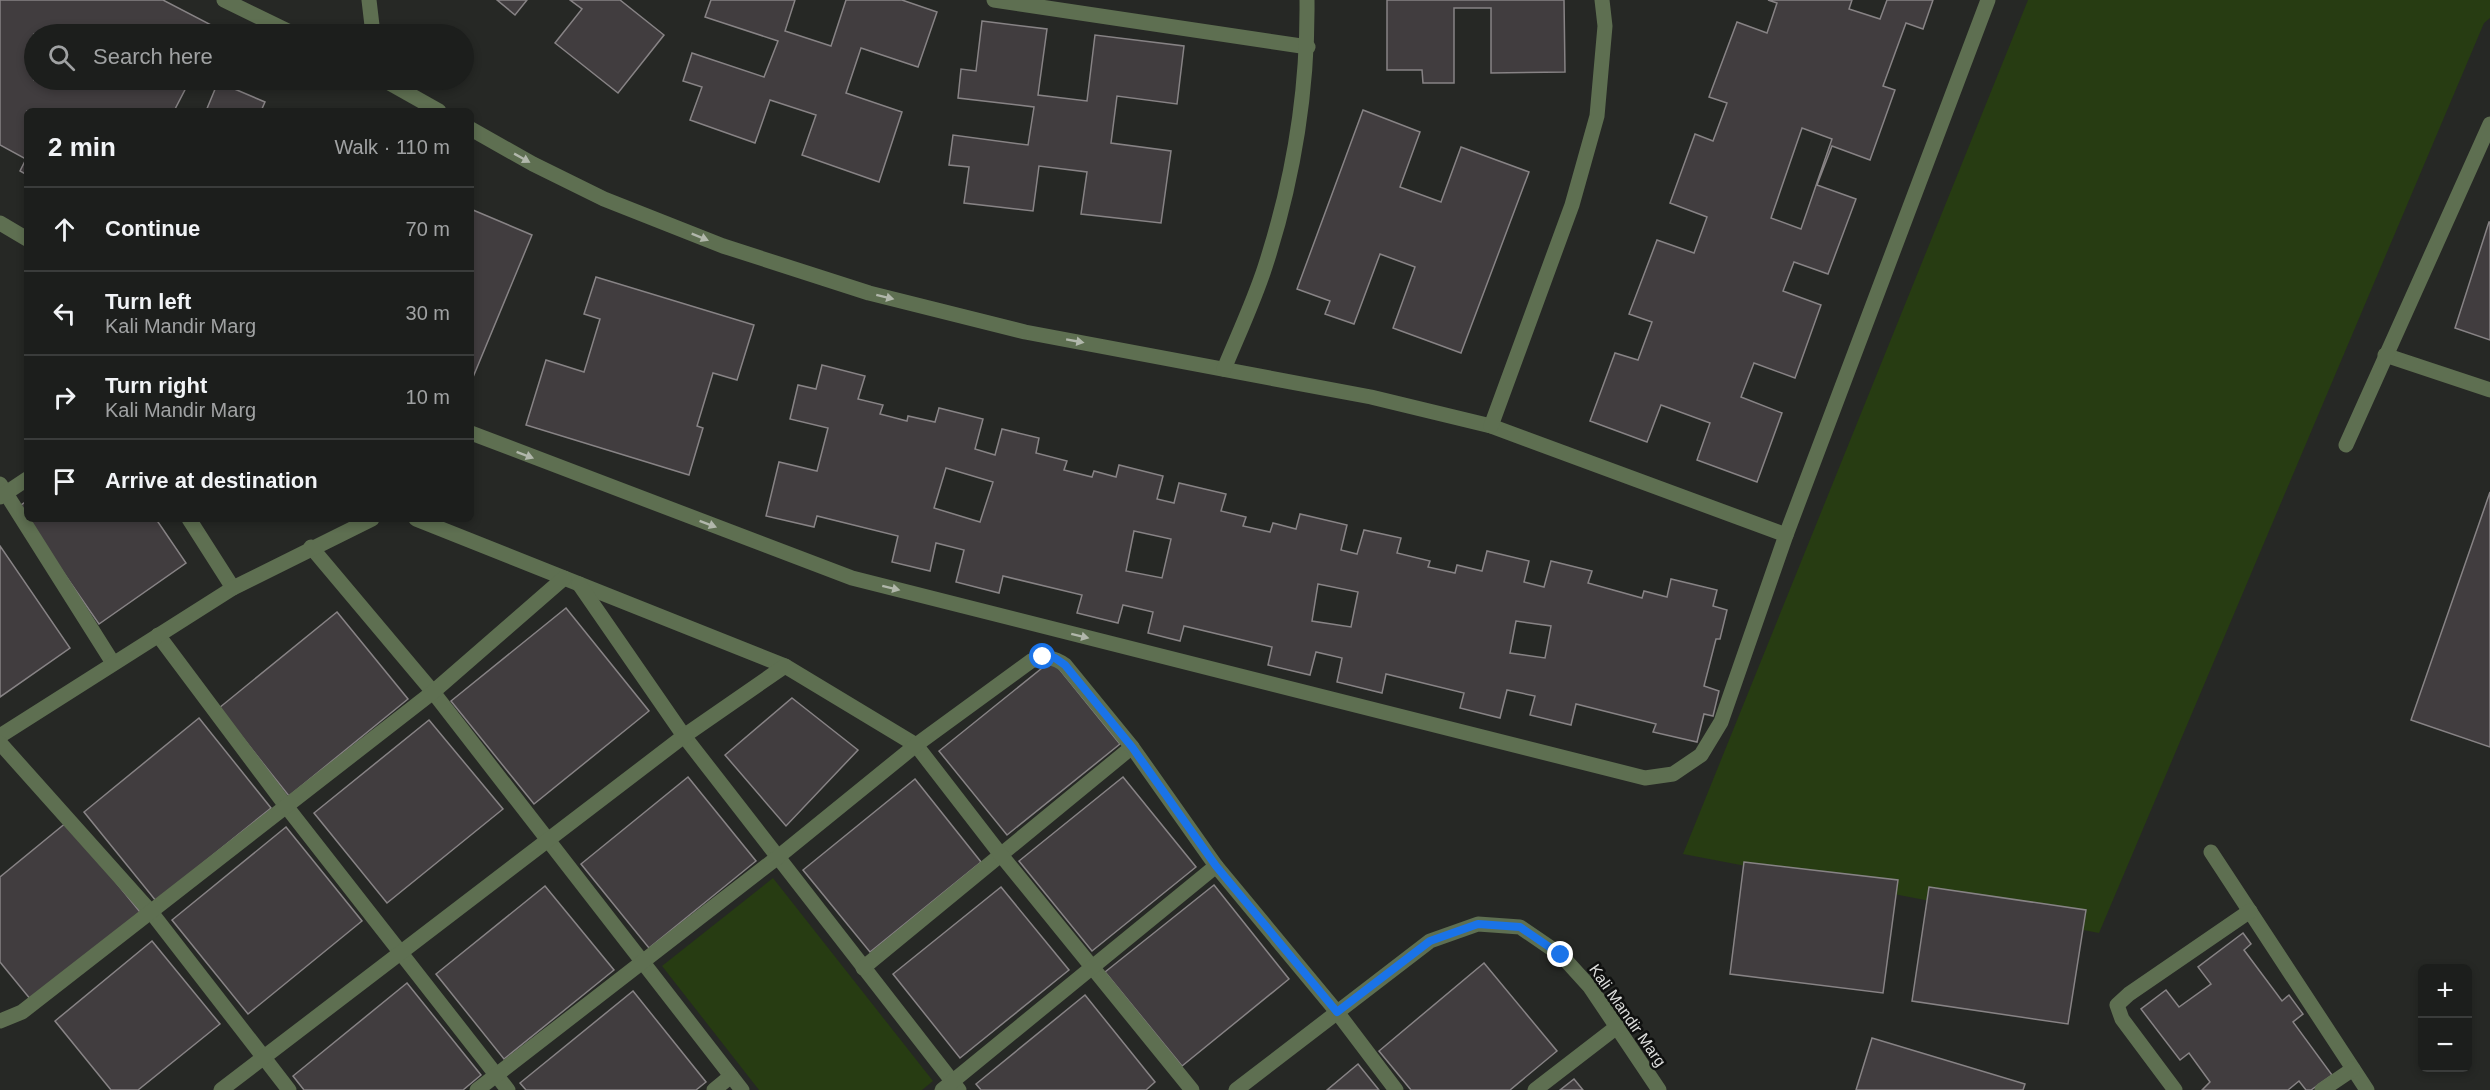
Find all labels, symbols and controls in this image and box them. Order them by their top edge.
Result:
search box [24,24,474,90]
icon: search [45,41,78,74]
text: Search here [93,44,213,69]
text: 2 min [48,132,116,162]
text: Walk · 110 m [334,136,450,158]
one-way arrow [514,152,530,163]
icon: ahead [48,213,81,246]
text: Continue [105,216,200,241]
text: 70 m [406,218,450,240]
one-way arrow [691,233,709,242]
text: Turn left [105,289,191,314]
one-way arrow [876,293,894,302]
icon: left [48,297,81,330]
text: 30 m [406,302,450,324]
text: Kali Mandir Marg [105,315,256,337]
one-way arrow [1066,337,1085,346]
text: Turn right [105,373,207,398]
icon: right [48,381,81,414]
text: 10 m [406,386,450,408]
text: Kali Mandir Marg [105,399,256,421]
one-way arrow [516,451,534,460]
icon: arrive [48,465,81,498]
text: Arrive at destination [105,468,318,493]
one-way arrow [699,519,717,529]
one-way arrow [882,584,901,594]
one-way arrow [1071,631,1090,641]
route start [1029,643,1055,669]
route end [1547,941,1573,967]
street label: Kali Mandir Marg [1586,961,1669,1070]
map controls [2418,964,2472,1072]
button: + [2418,964,2472,1018]
button: − [2418,1018,2472,1072]

